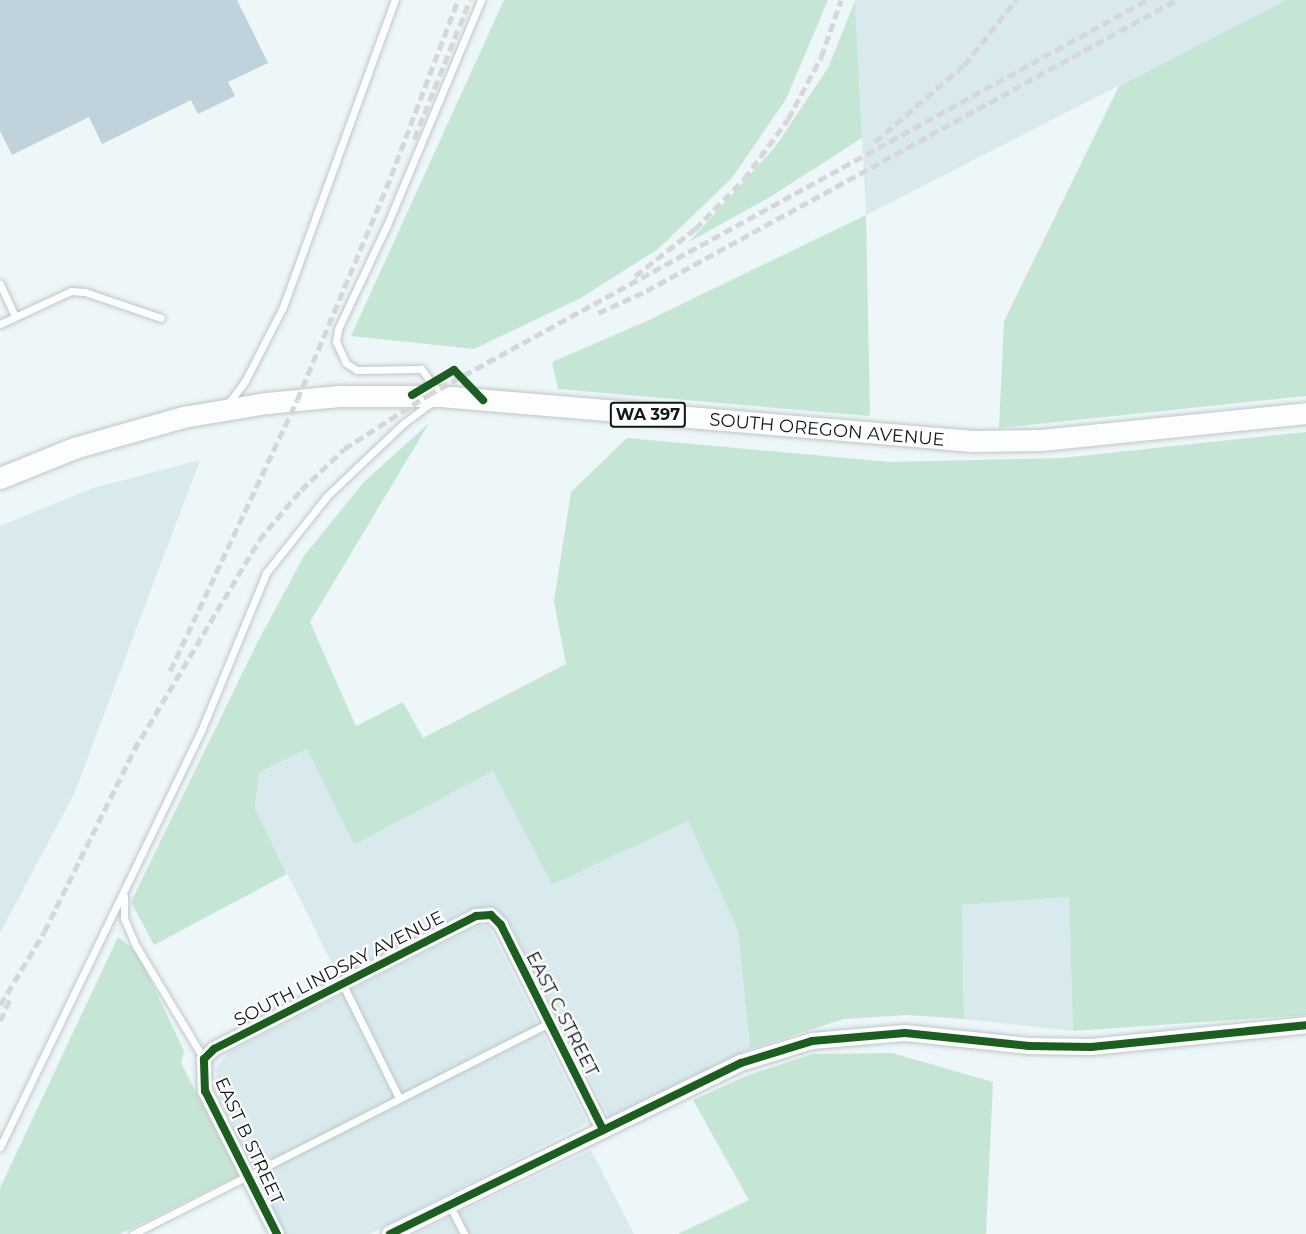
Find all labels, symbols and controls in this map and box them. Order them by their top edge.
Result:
road number: WA 397 [609,402,687,428]
street label: SOUTH OREGON AVENUE [709,409,945,451]
street label: SOUTH LINDSAY AVENUE [231,907,447,1031]
street label: EAST C STREET [521,948,603,1080]
street label: EAST B STREET [210,1074,288,1208]

